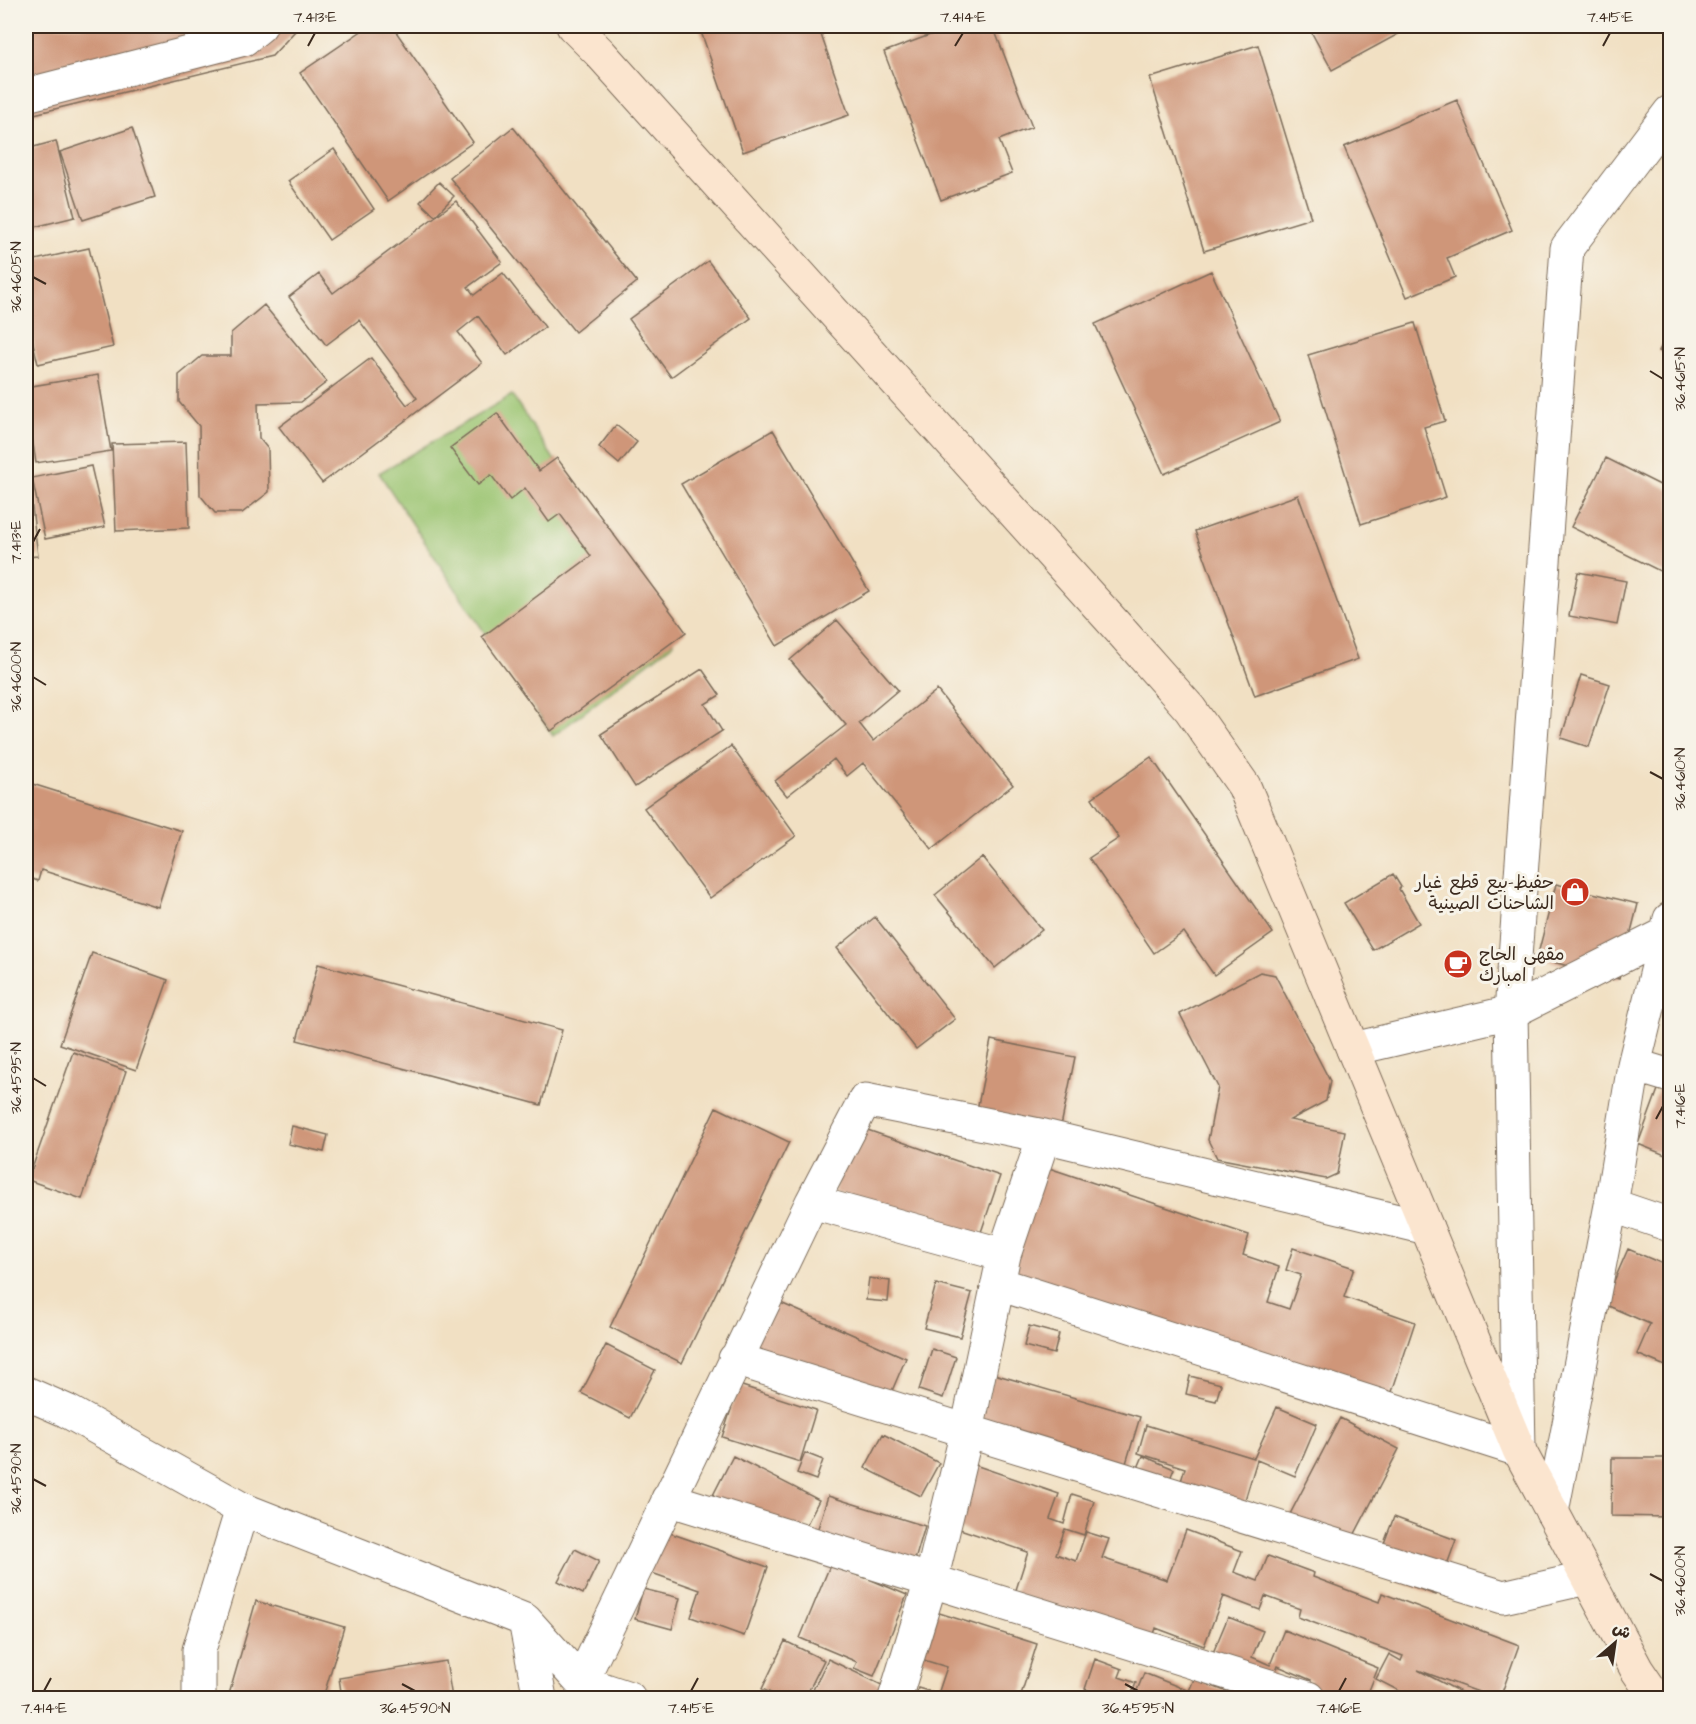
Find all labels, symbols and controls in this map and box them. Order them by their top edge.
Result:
text: 7.413°E [293,7,337,28]
text: 7.414°E [940,7,986,28]
text: 7.415°E [1587,7,1633,28]
text: 36.4605°N [6,241,27,313]
text: 36.4615°N [1670,347,1691,411]
text: 7.413°E [6,520,27,564]
text: 36.4600°N [6,642,27,712]
text: 36.4610°N [1670,748,1691,810]
place label: حفيظ-بيع قطع غيار الشاحنات الصينية [1413,870,1554,916]
shop icon: حفيظ-بيع قطع غيار الشاحنات الصينية [1559,876,1591,908]
place label: مقهى الحاج امبارك [1479,942,1565,988]
cafe icon: مقهى الحاج امبارك [1442,948,1474,980]
text: 36.4595°N [6,1042,27,1114]
text: 7.416°E [1670,1083,1691,1129]
text: 36.4590°N [6,1444,27,1514]
text: 36.4600°N [1670,1546,1691,1616]
north arrow [1585,1613,1645,1673]
text: ش [1609,1617,1635,1645]
text: 7.414°E [21,1698,67,1719]
text: 36.4590°N [380,1698,450,1719]
text: 7.415°E [668,1698,714,1719]
text: 36.4595°N [1102,1698,1174,1719]
text: 7.416°E [1316,1698,1362,1719]

